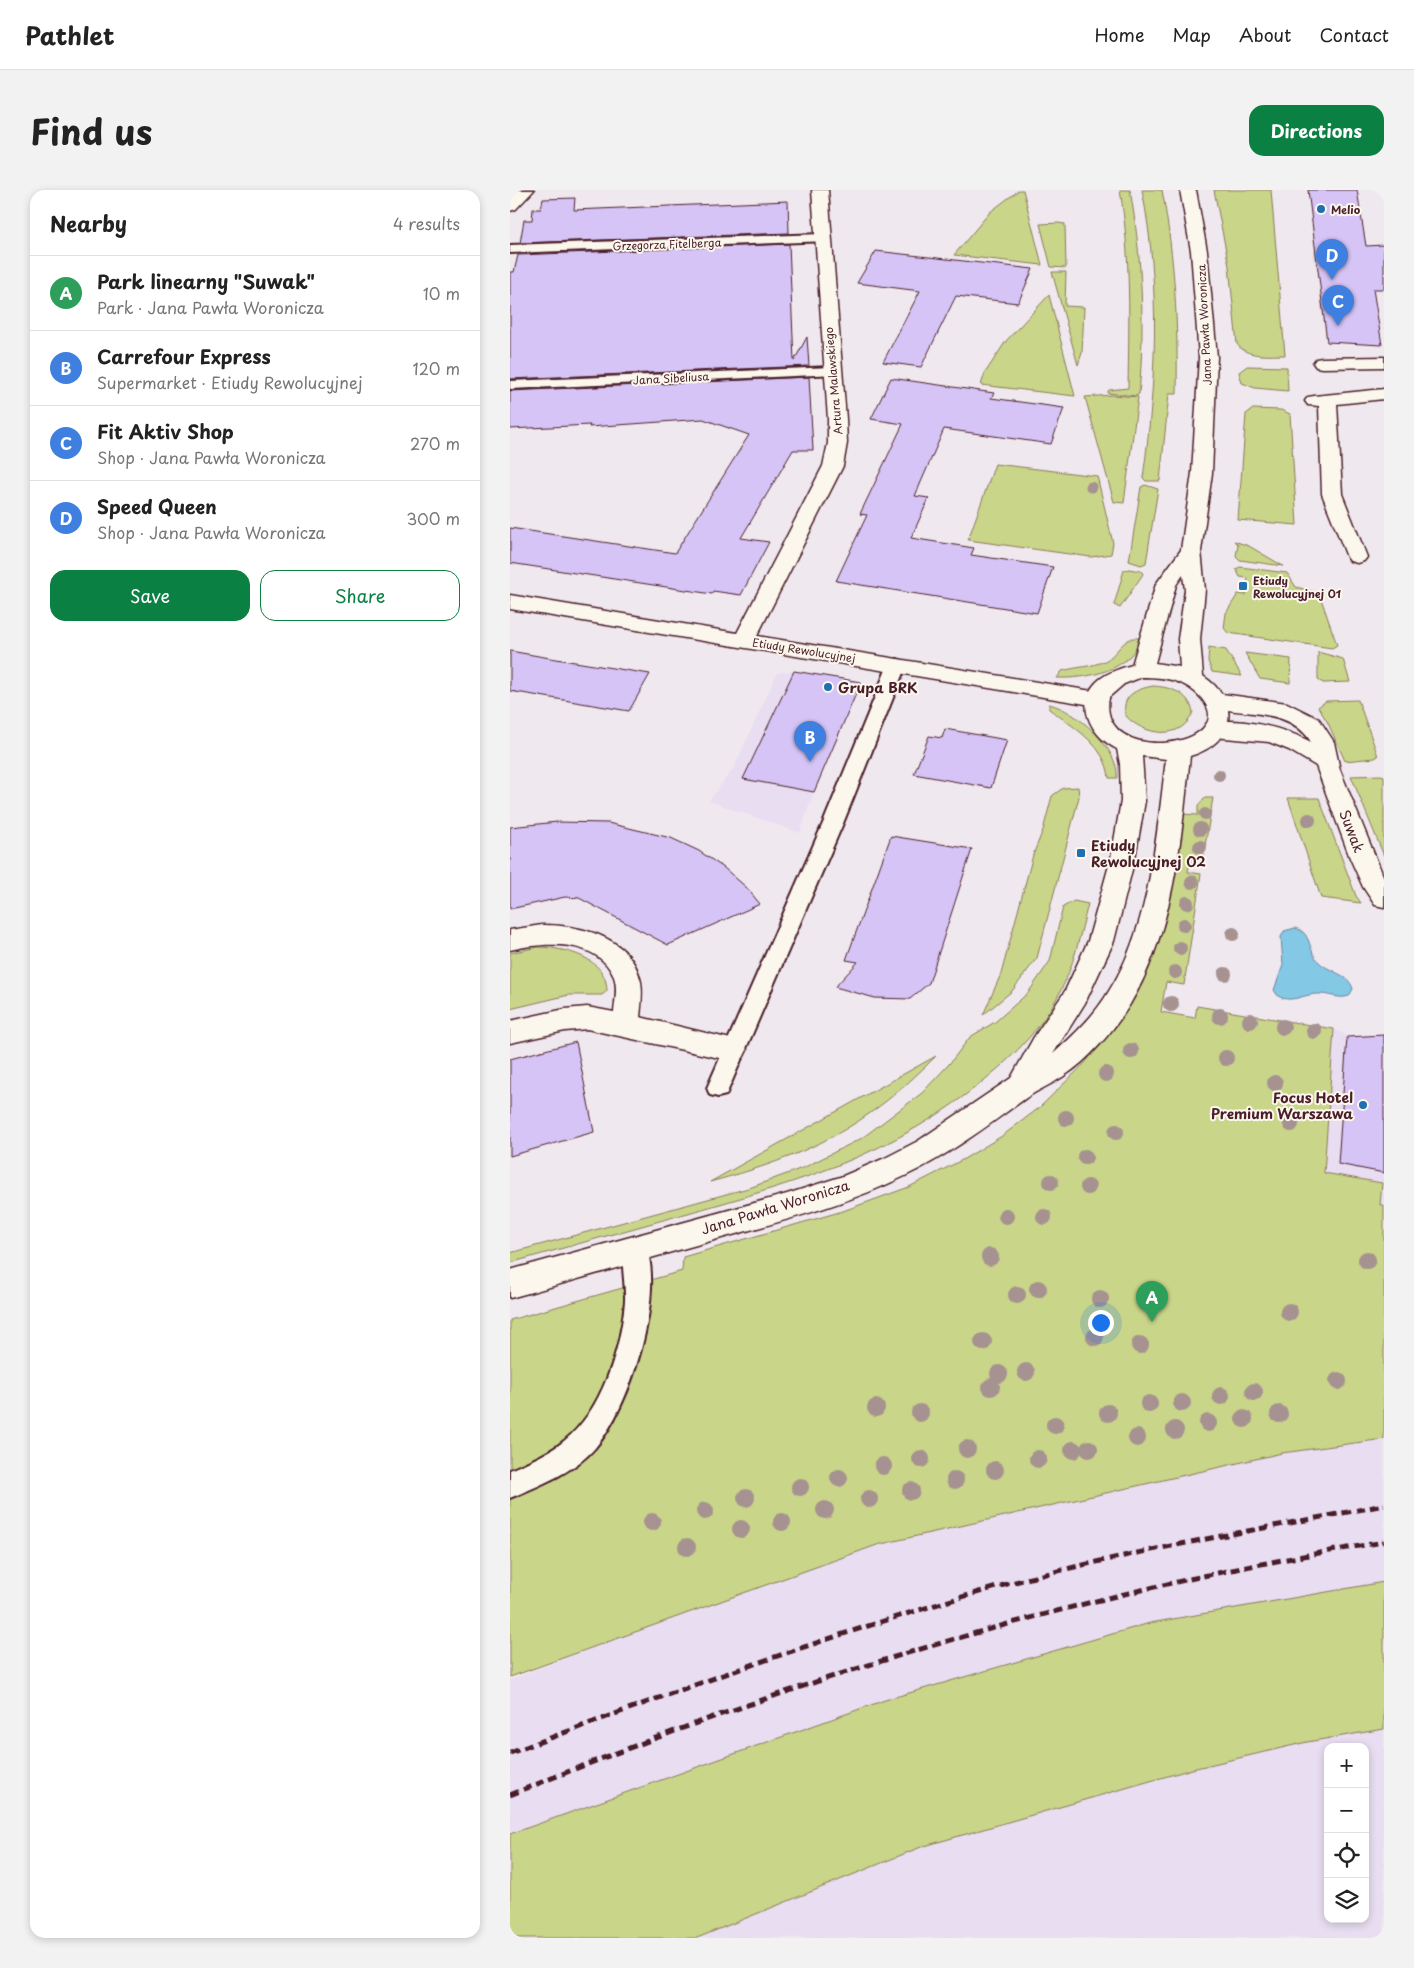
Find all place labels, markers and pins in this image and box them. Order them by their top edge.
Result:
place label: Melio [1331,201,1361,218]
marker: Melio [1315,203,1327,215]
pin: D [1316,239,1348,280]
pin: C [1322,285,1354,326]
place label: Etiudy Rewolucyjnej 01 [1253,572,1341,602]
marker: Etiudy Rewolucyjnej 01 [1237,580,1249,592]
place label: Grupa BRK [838,677,918,698]
marker: Grupa BRK [822,681,834,693]
pin: B [794,721,826,762]
place label: Etiudy Rewolucyjnej 02 [1091,835,1206,872]
marker: Etiudy Rewolucyjnej 02 [1075,847,1087,859]
place label: Focus Hotel Premium Warszawa [1211,1087,1353,1124]
marker: Focus Hotel Premium Warszawa [1357,1099,1369,1111]
pin: A [1136,1281,1168,1322]

